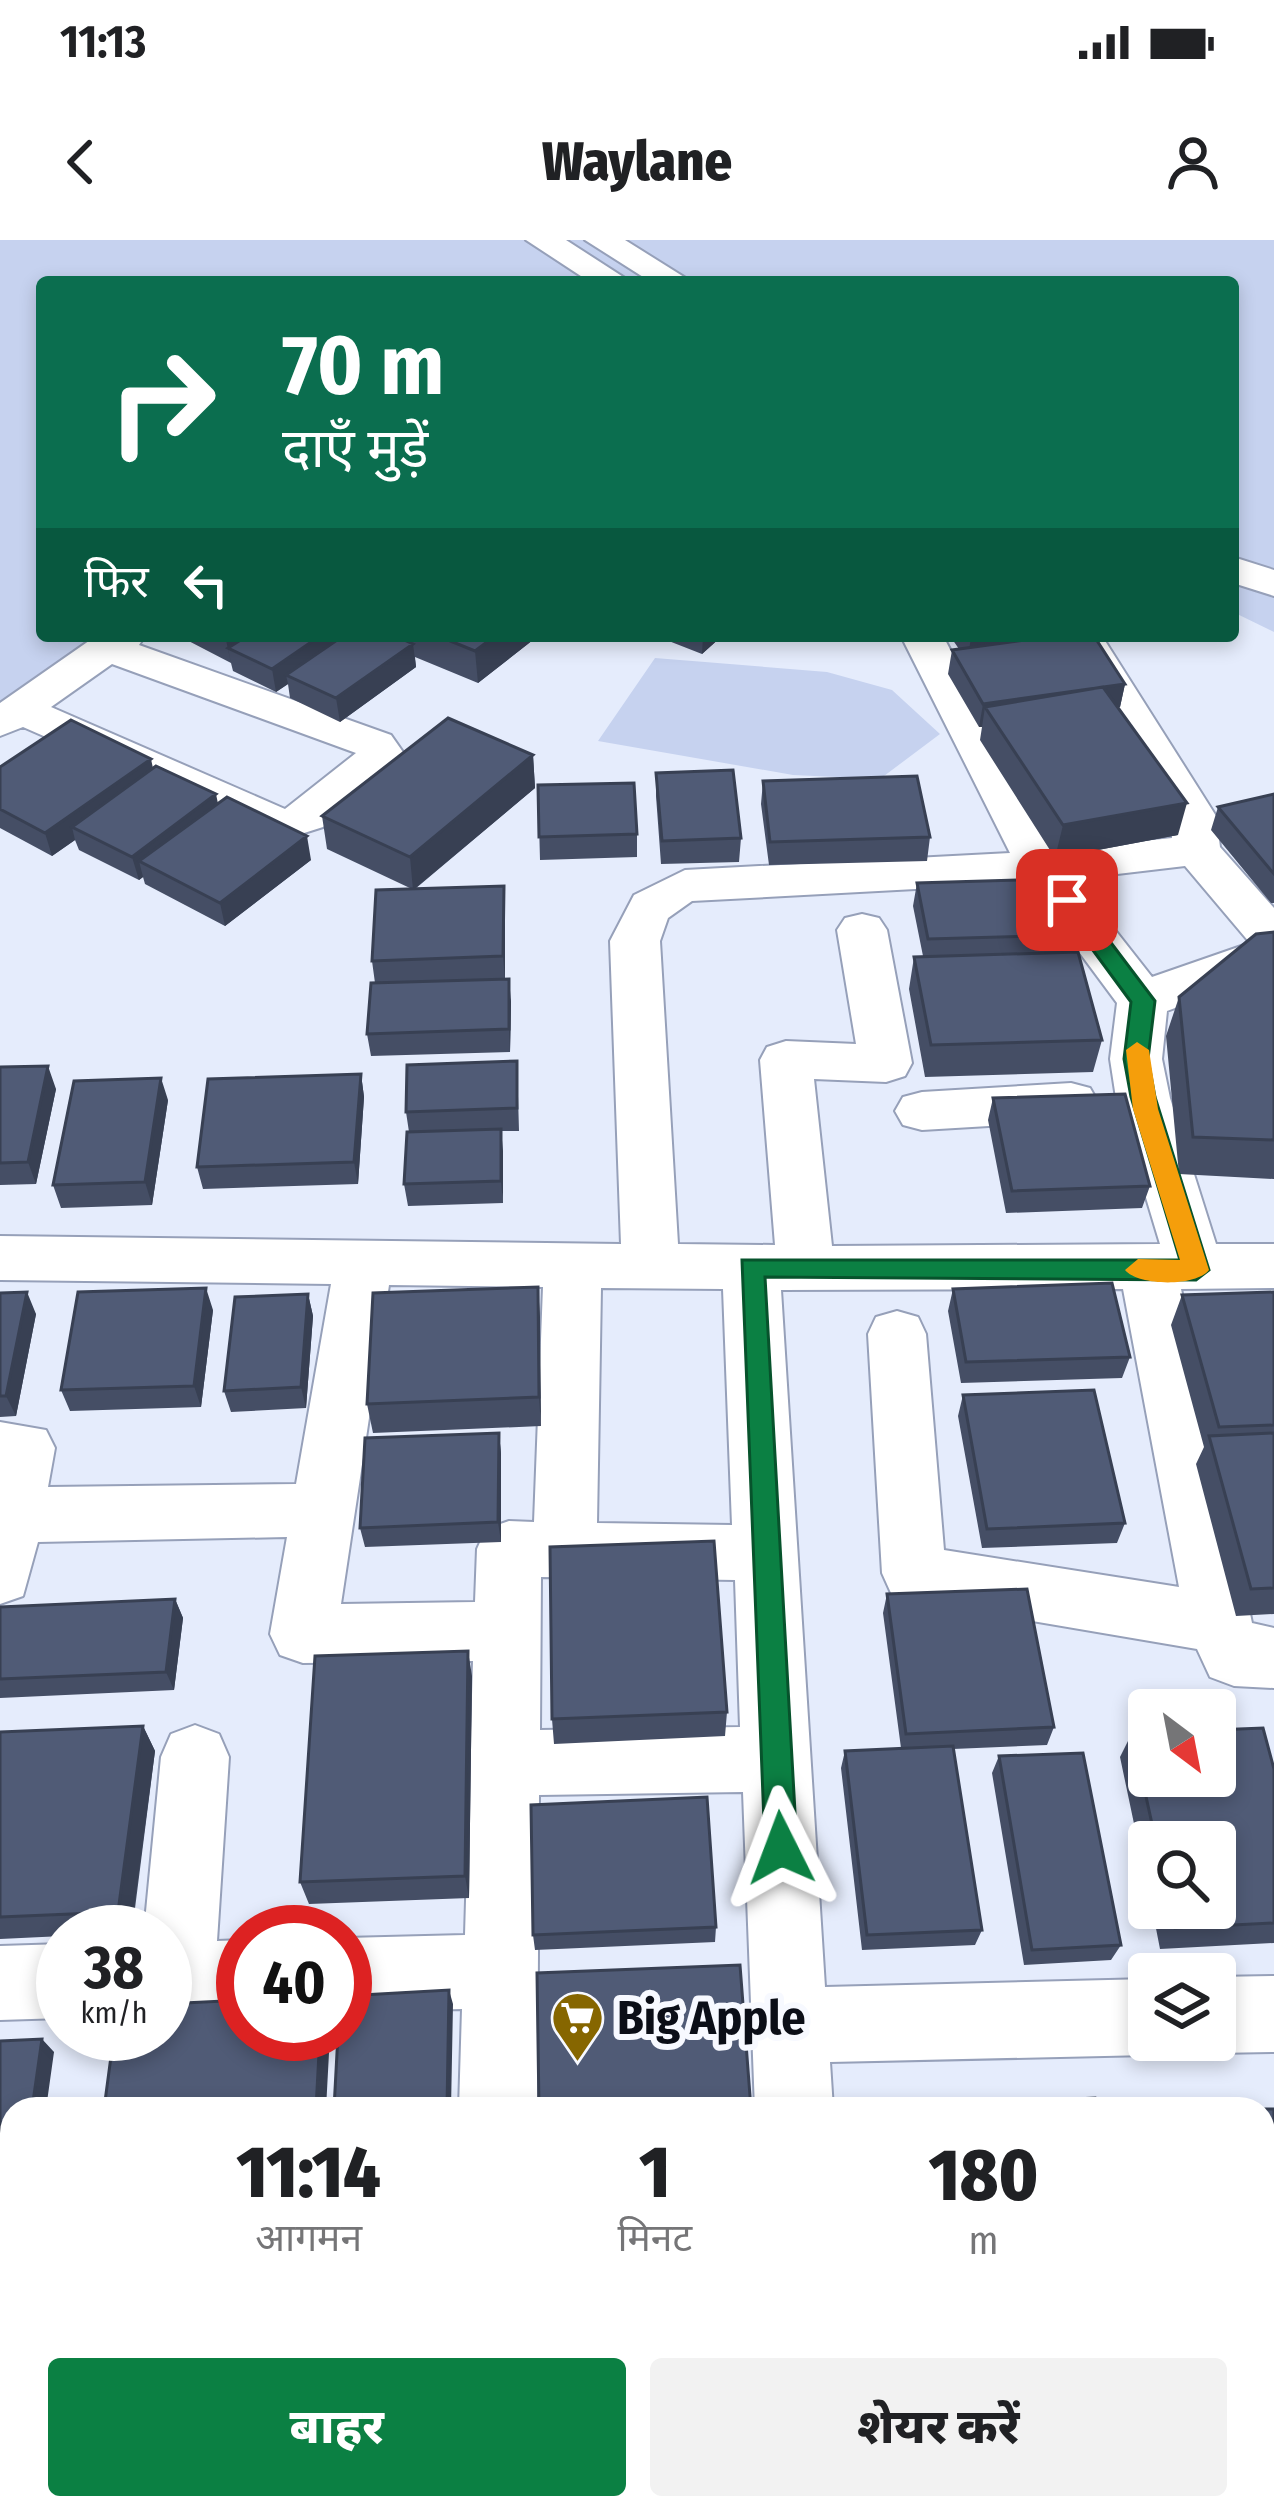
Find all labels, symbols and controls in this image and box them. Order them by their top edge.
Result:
text: 11:13 [60,15,146,69]
icon: back [48,129,114,195]
icon: person [1160,129,1226,195]
text: Waylane [542,130,732,194]
text: 70 m [282,315,444,416]
icon: right [84,324,240,480]
text: दाएँ मुड़ें [282,417,428,481]
icon: left [173,552,239,618]
text: फिर [84,555,149,609]
pin [1016,849,1118,951]
icon: arrive [1034,867,1100,933]
north arrow [1128,1689,1236,1797]
map controls [1128,1689,1236,2061]
position arrow [718,1785,844,1911]
button: search [1128,1821,1236,1929]
speed limit sign: 40 [216,1905,372,2061]
text: 38 [84,1932,144,2004]
button: layers [1128,1953,1236,2061]
supermarket icon: Big Apple [550,1989,606,2063]
place label: Big Apple [617,1989,806,2047]
text: km/h [81,1995,147,2031]
text: 11:14 [237,2130,381,2216]
text: 1 [639,2130,670,2216]
text: 180 [929,2133,1038,2219]
text: आगमन [255,2215,362,2261]
text: मिनट [617,2215,692,2261]
text: m [969,2218,999,2264]
button: बाहर [48,2358,626,2496]
button: शेयर करें [650,2358,1227,2496]

